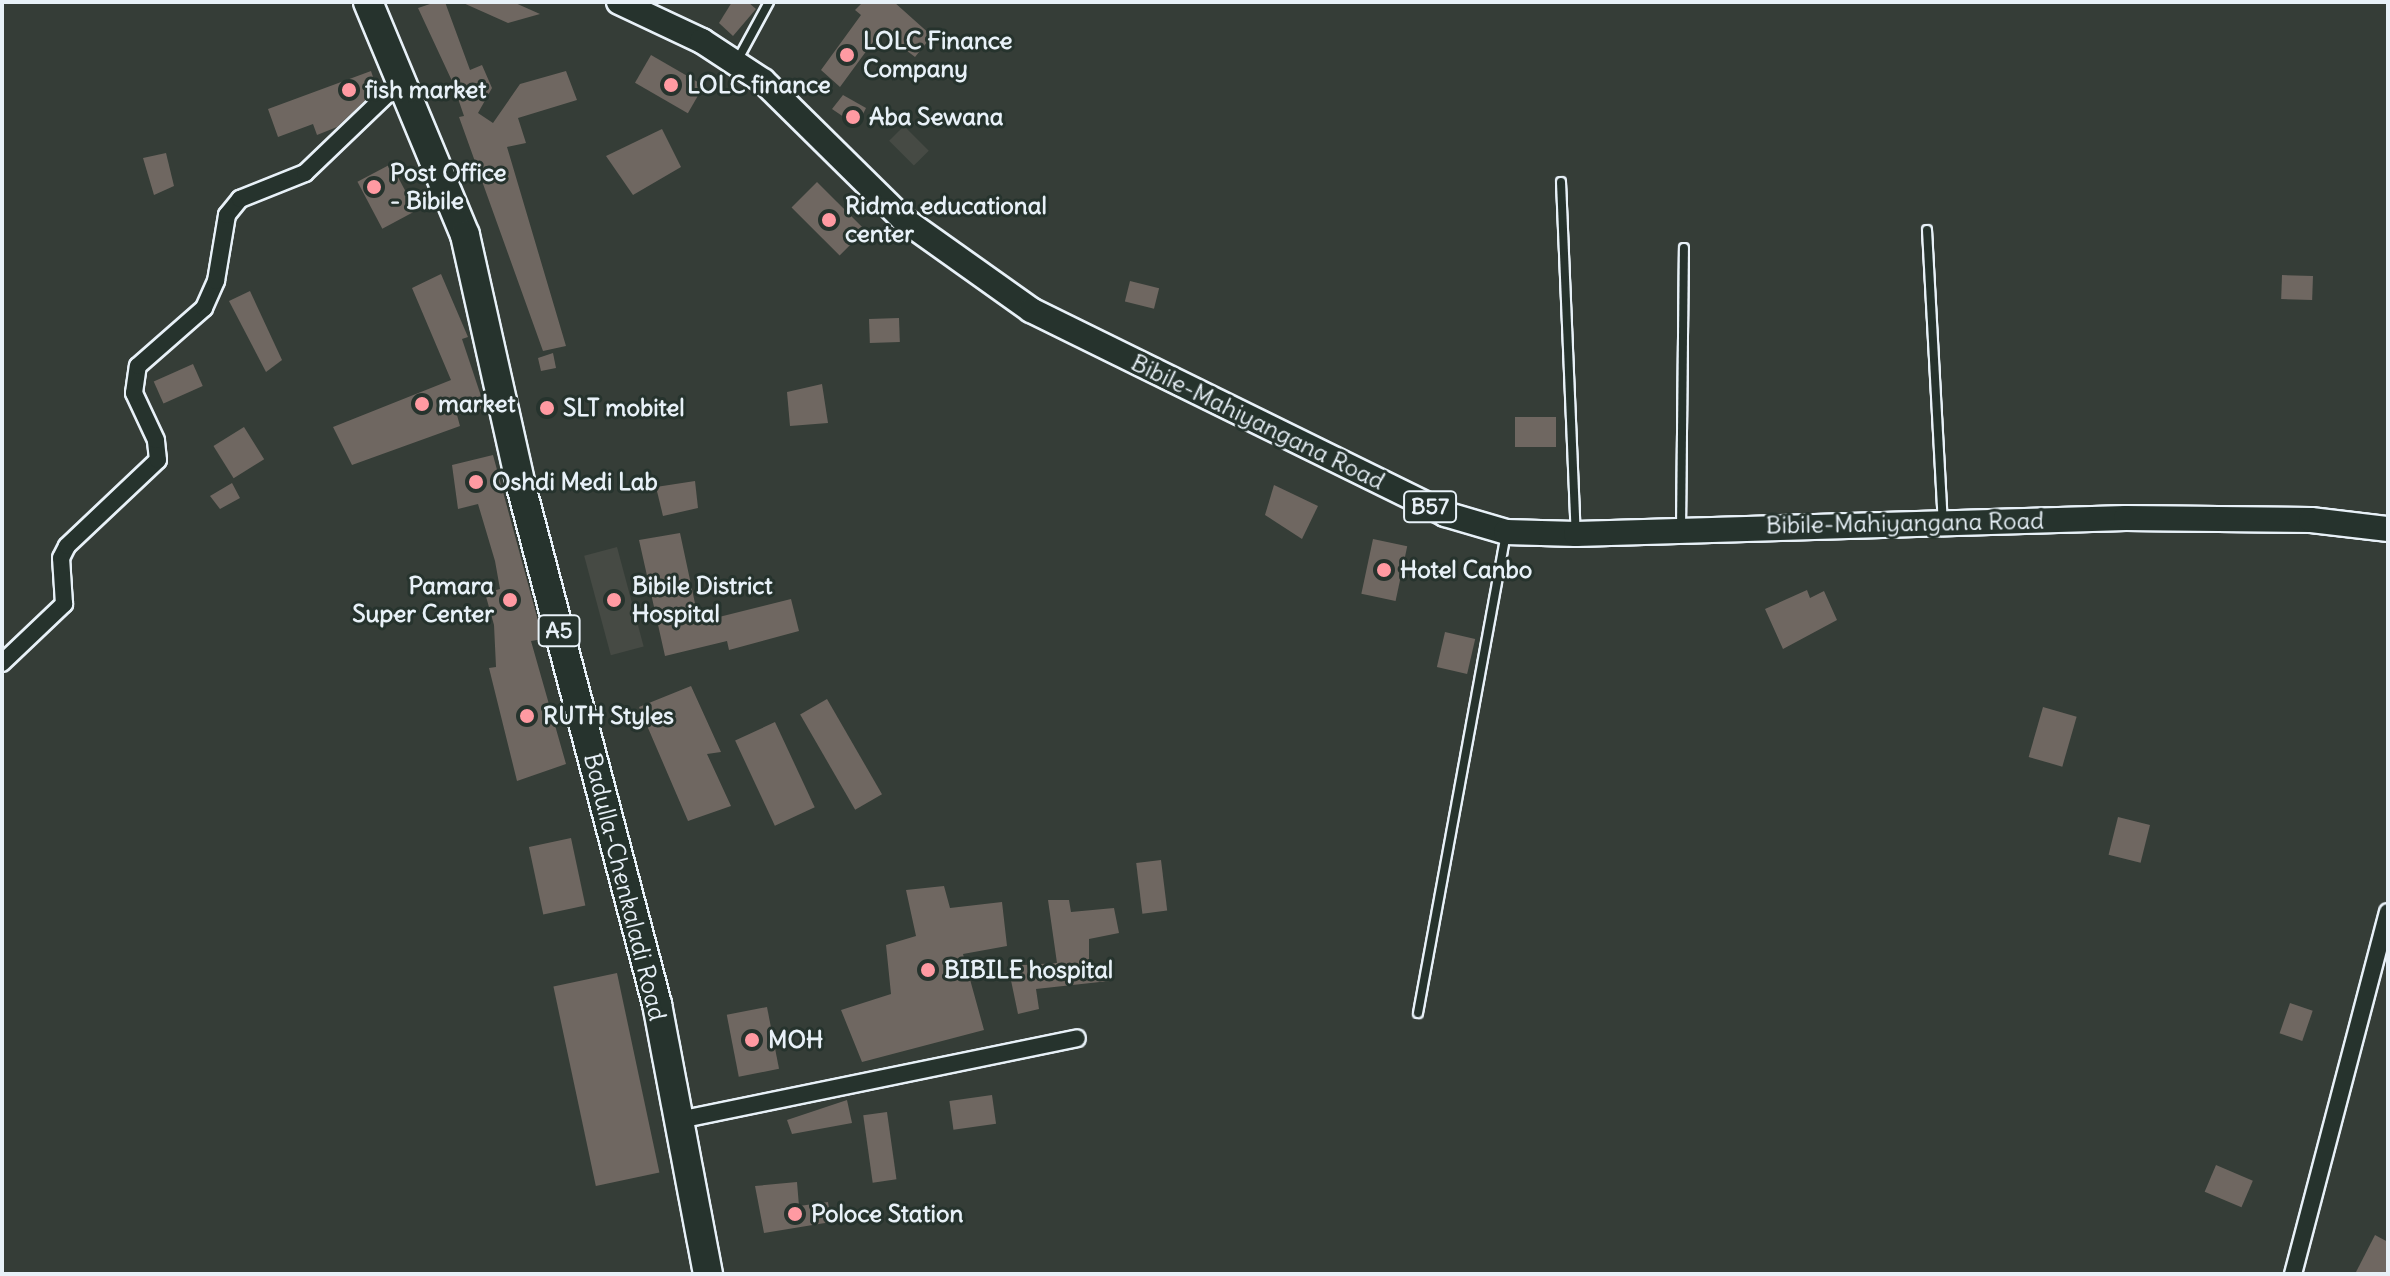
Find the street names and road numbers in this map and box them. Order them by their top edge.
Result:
street label: Bibile-Mahiyangana Road [1127,348,1389,496]
road number: B57 [1402,489,1458,525]
street label: Bibile-Mahiyangana Road [1766,506,2044,540]
road number: A5 [537,613,581,649]
street label: Badulla-Chenkaladi Road [578,750,672,1024]

